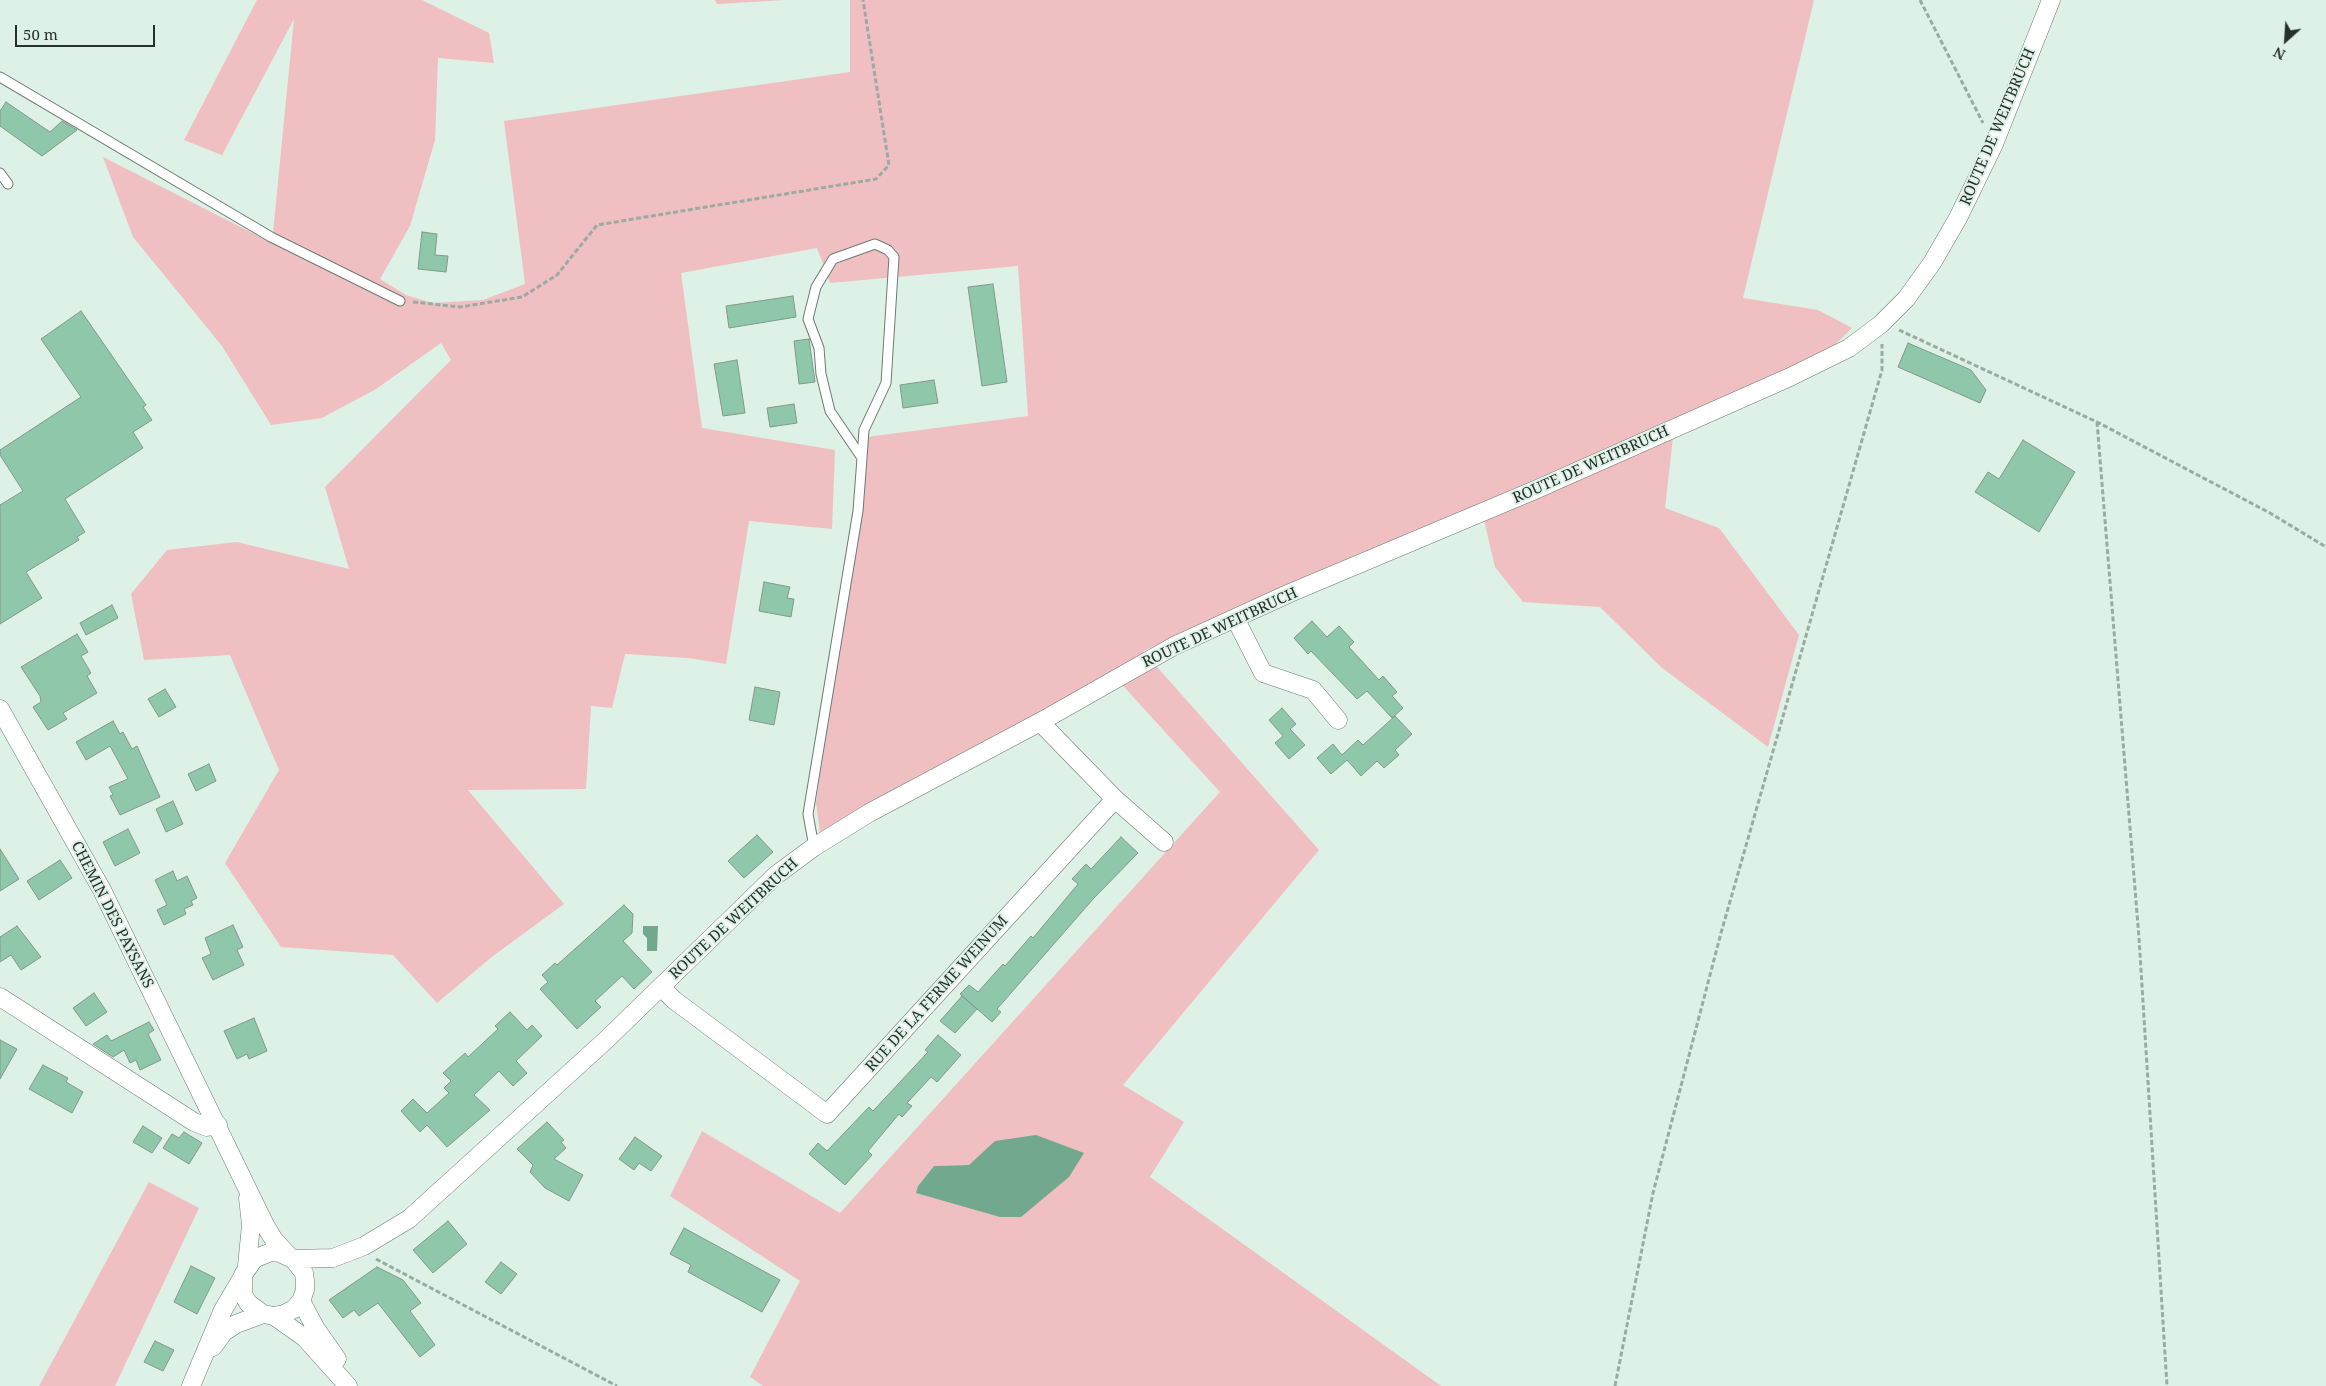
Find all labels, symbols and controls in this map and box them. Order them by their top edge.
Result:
scale bar [18,15,158,47]
north arrow [2261,15,2311,65]
text: 50 m [23,24,58,44]
text: N [2270,43,2288,65]
street label: ROUTE DE WEITBRUCH [1957,46,2039,208]
street label: ROUTE DE WEITBRUCH [1510,422,1672,508]
street label: ROUTE DE WEITBRUCH [1140,584,1300,672]
street label: CHEMIN DES PAYSANS [67,838,157,992]
street label: ROUTE DE WEITBRUCH [666,855,802,983]
street label: RUE DE LA FERME WEINUM [862,912,1012,1076]

